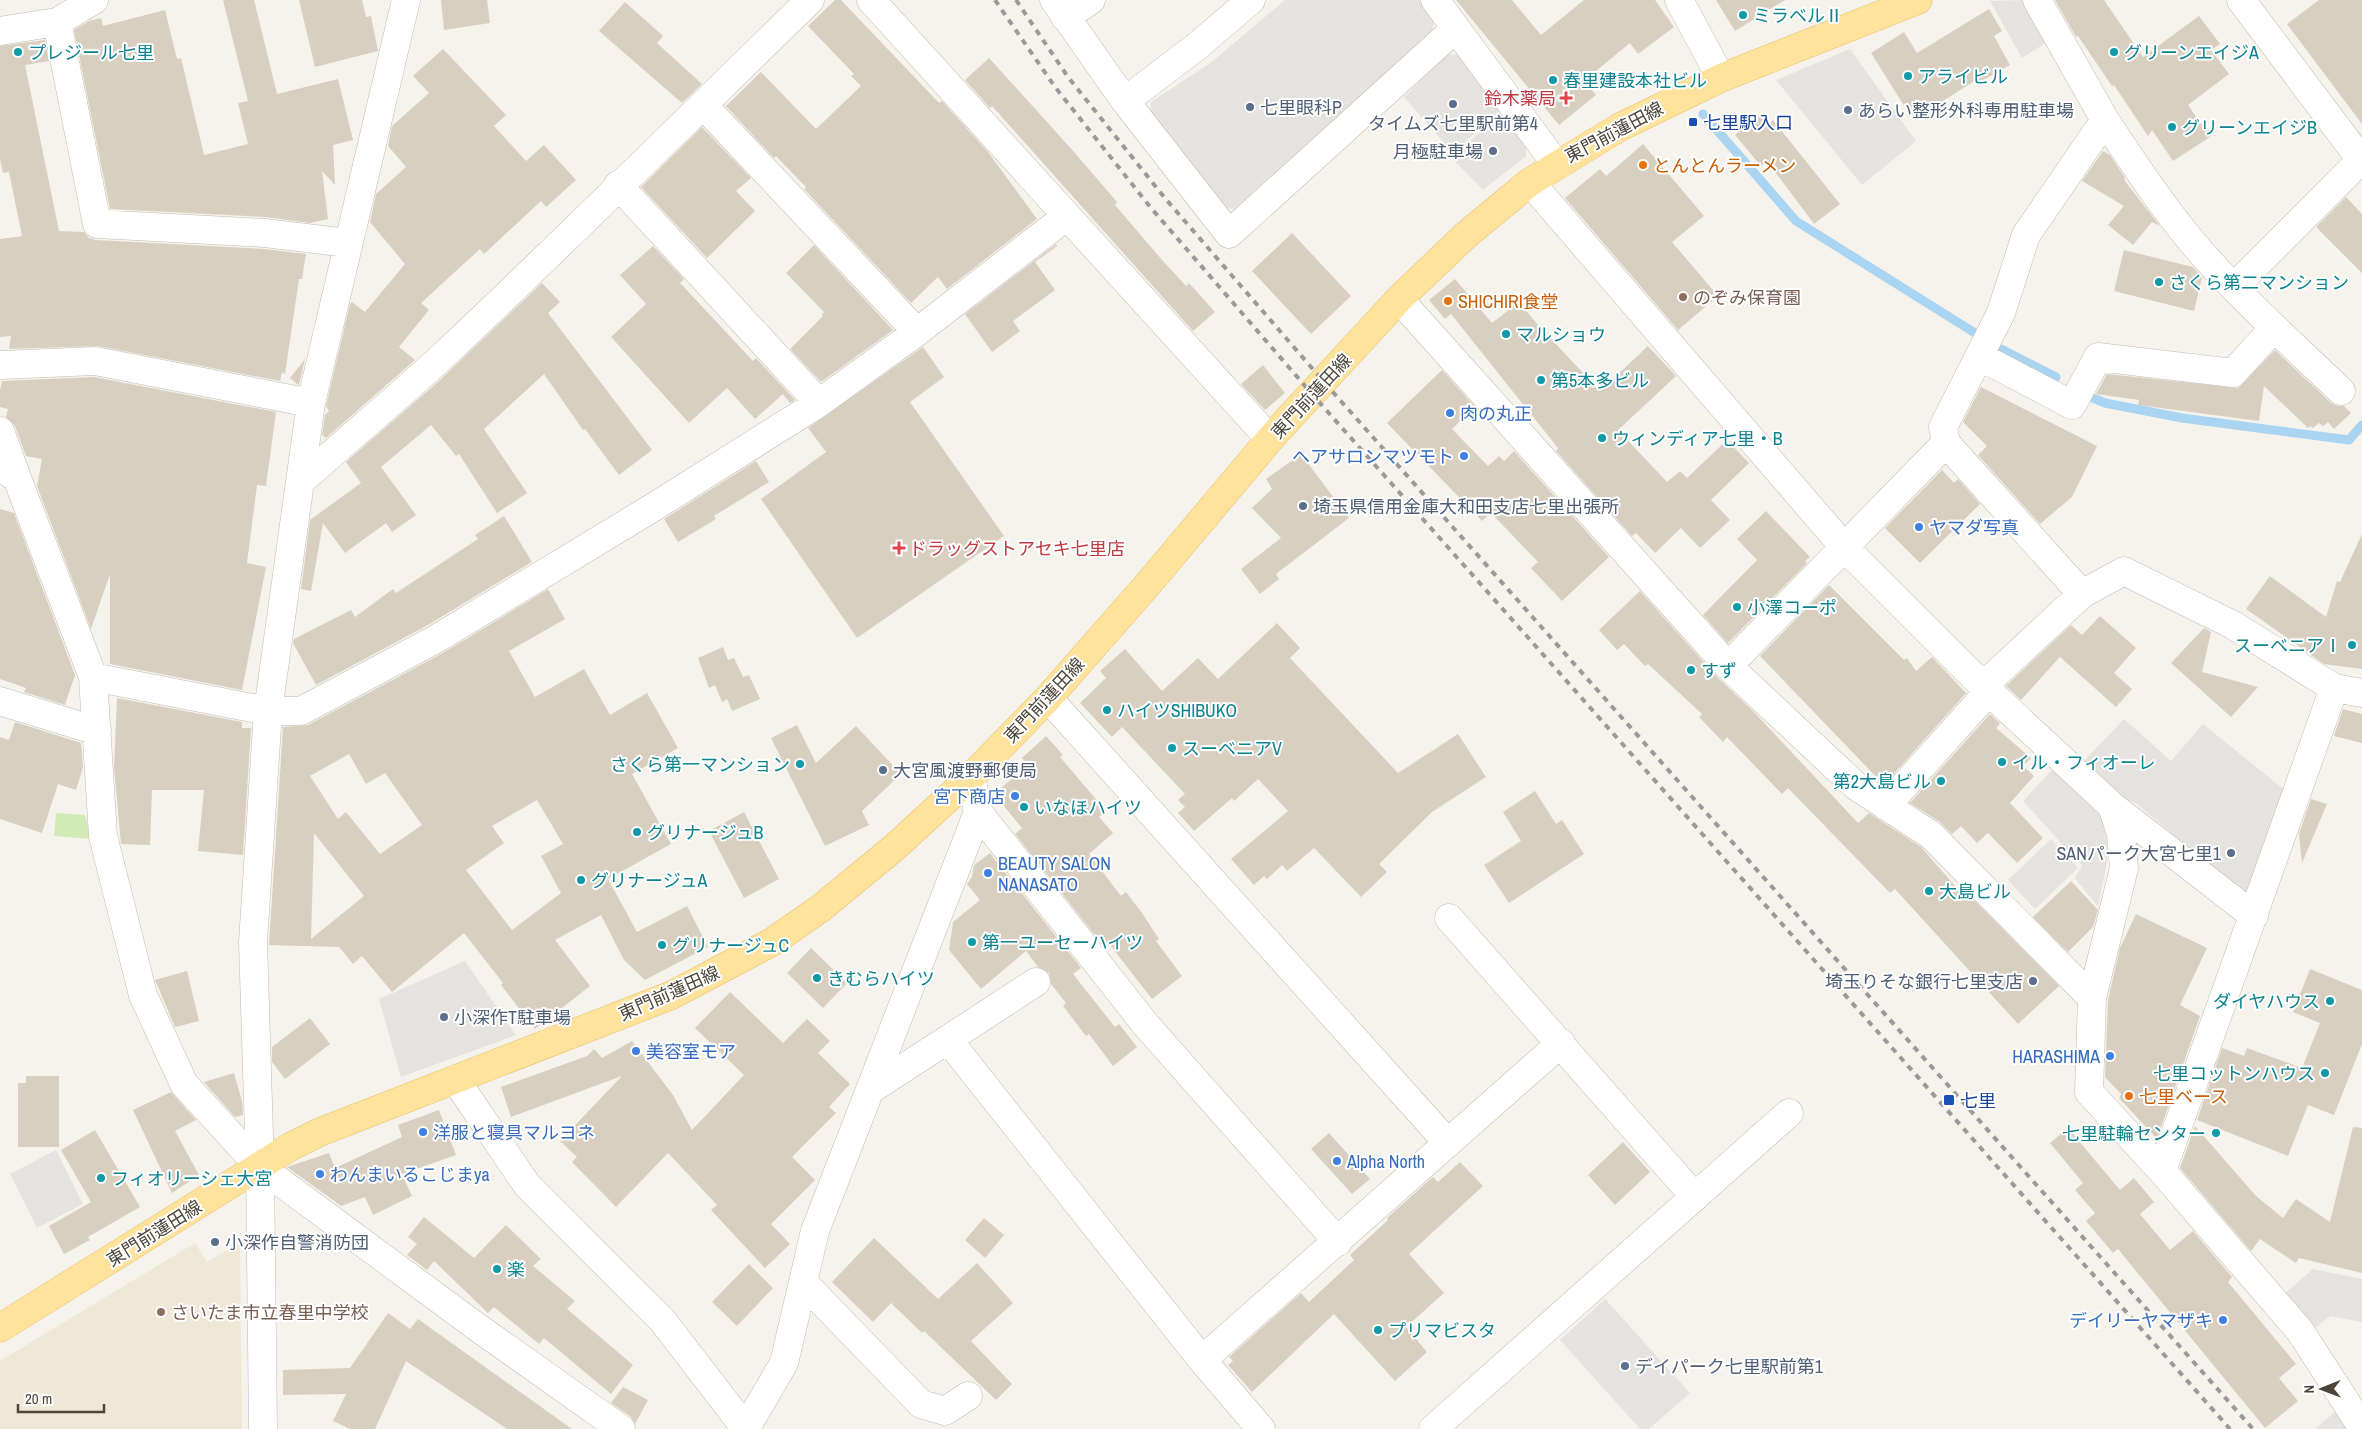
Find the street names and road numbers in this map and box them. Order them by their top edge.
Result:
street label: 東門前蓮田線 [1560,96,1668,168]
street label: 東門前蓮田線 [1265,348,1357,444]
street label: 東門前蓮田線 [998,652,1090,748]
street label: 東門前蓮田線 [615,960,723,1026]
street label: 東門前蓮田線 [102,1194,206,1272]

